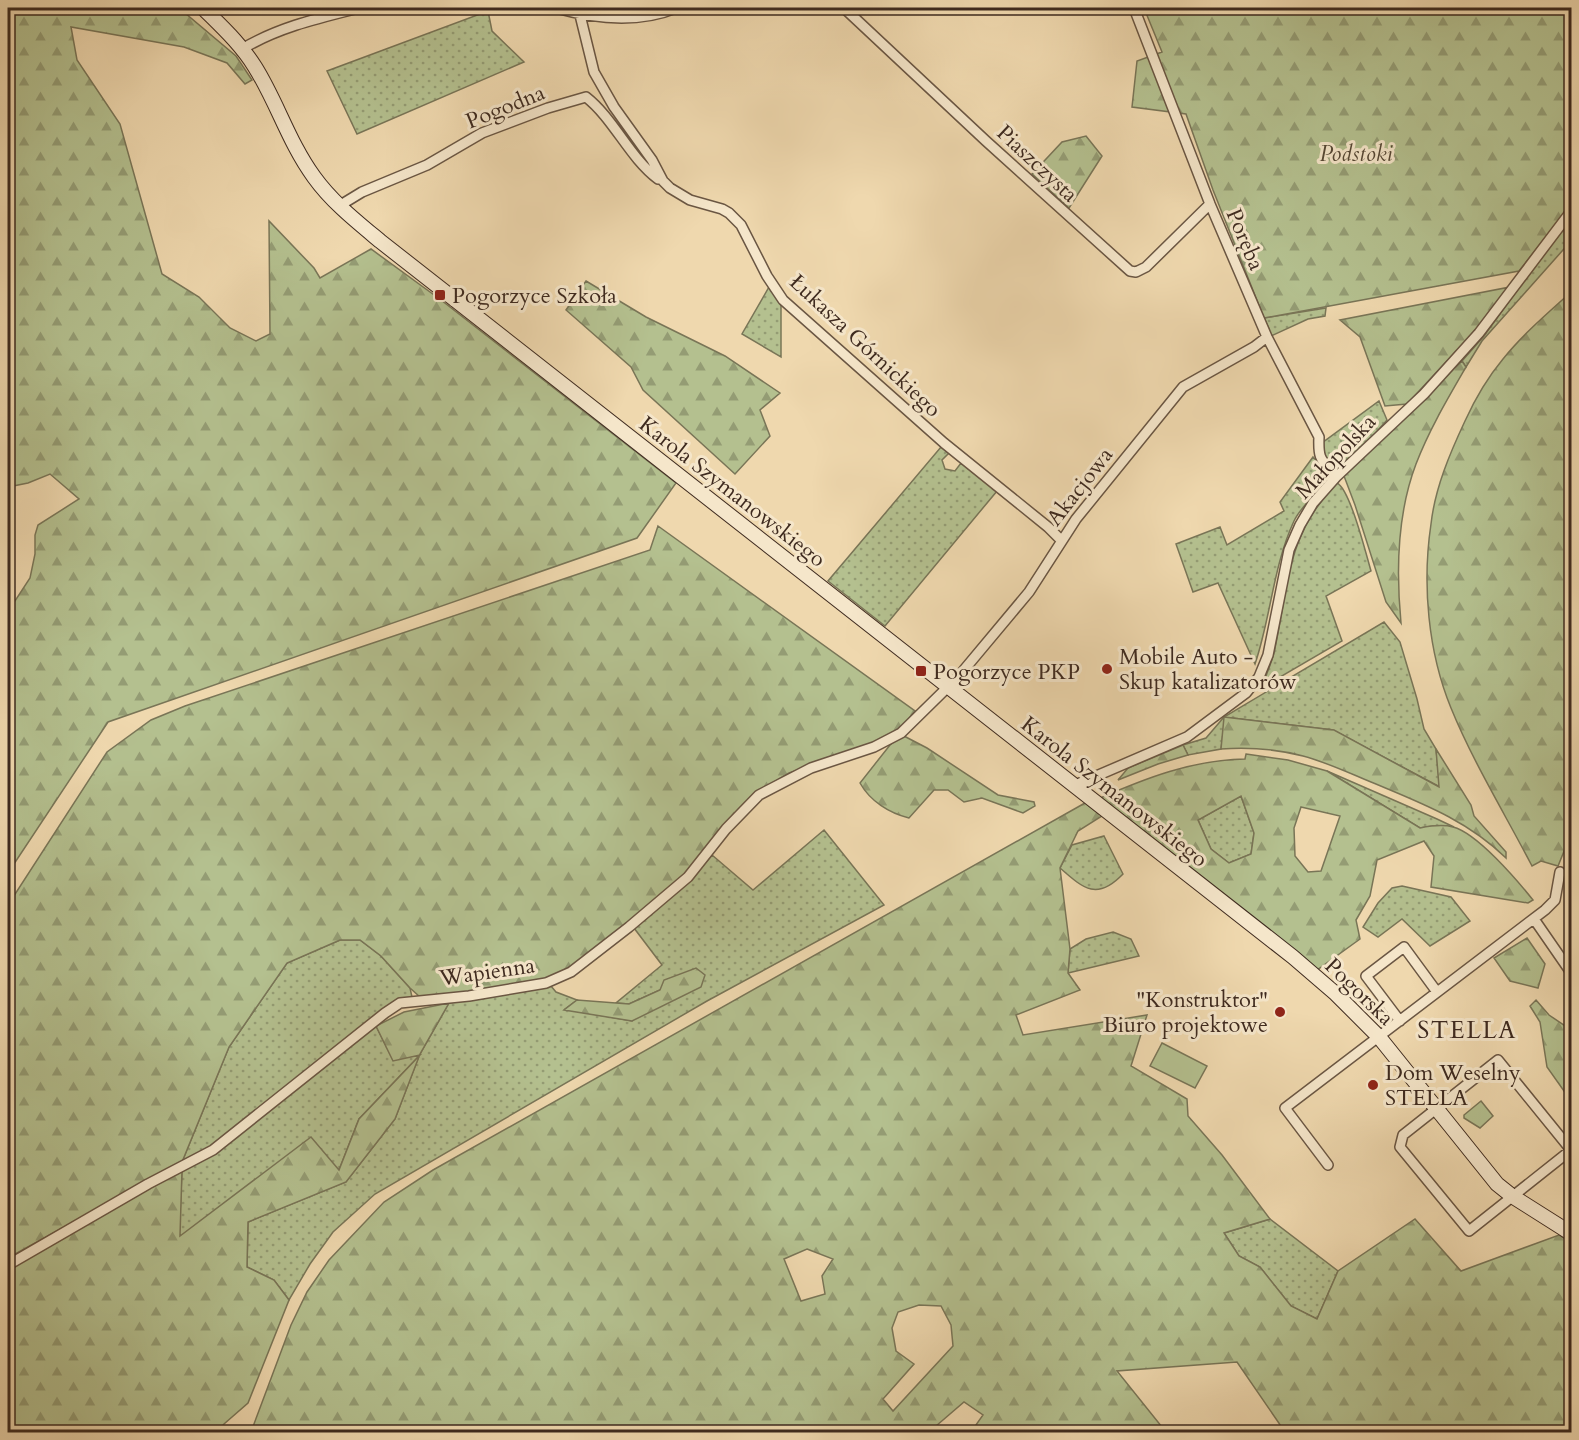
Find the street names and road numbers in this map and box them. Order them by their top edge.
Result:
street label: Pogodna [461,77,550,136]
street label: Piaszczysta [990,118,1085,210]
street label: Poręba [1219,204,1272,275]
street label: Łukasza Górnickiego [783,267,948,424]
street label: Małopolska [1289,407,1383,506]
street label: Karola Szymanowskiego [633,409,832,574]
street label: Akacjowa [1040,441,1120,532]
street label: Karola Szymanowskiego [1015,709,1214,874]
street label: Wapienna [436,950,537,994]
street label: Pogorska [1318,951,1401,1033]

